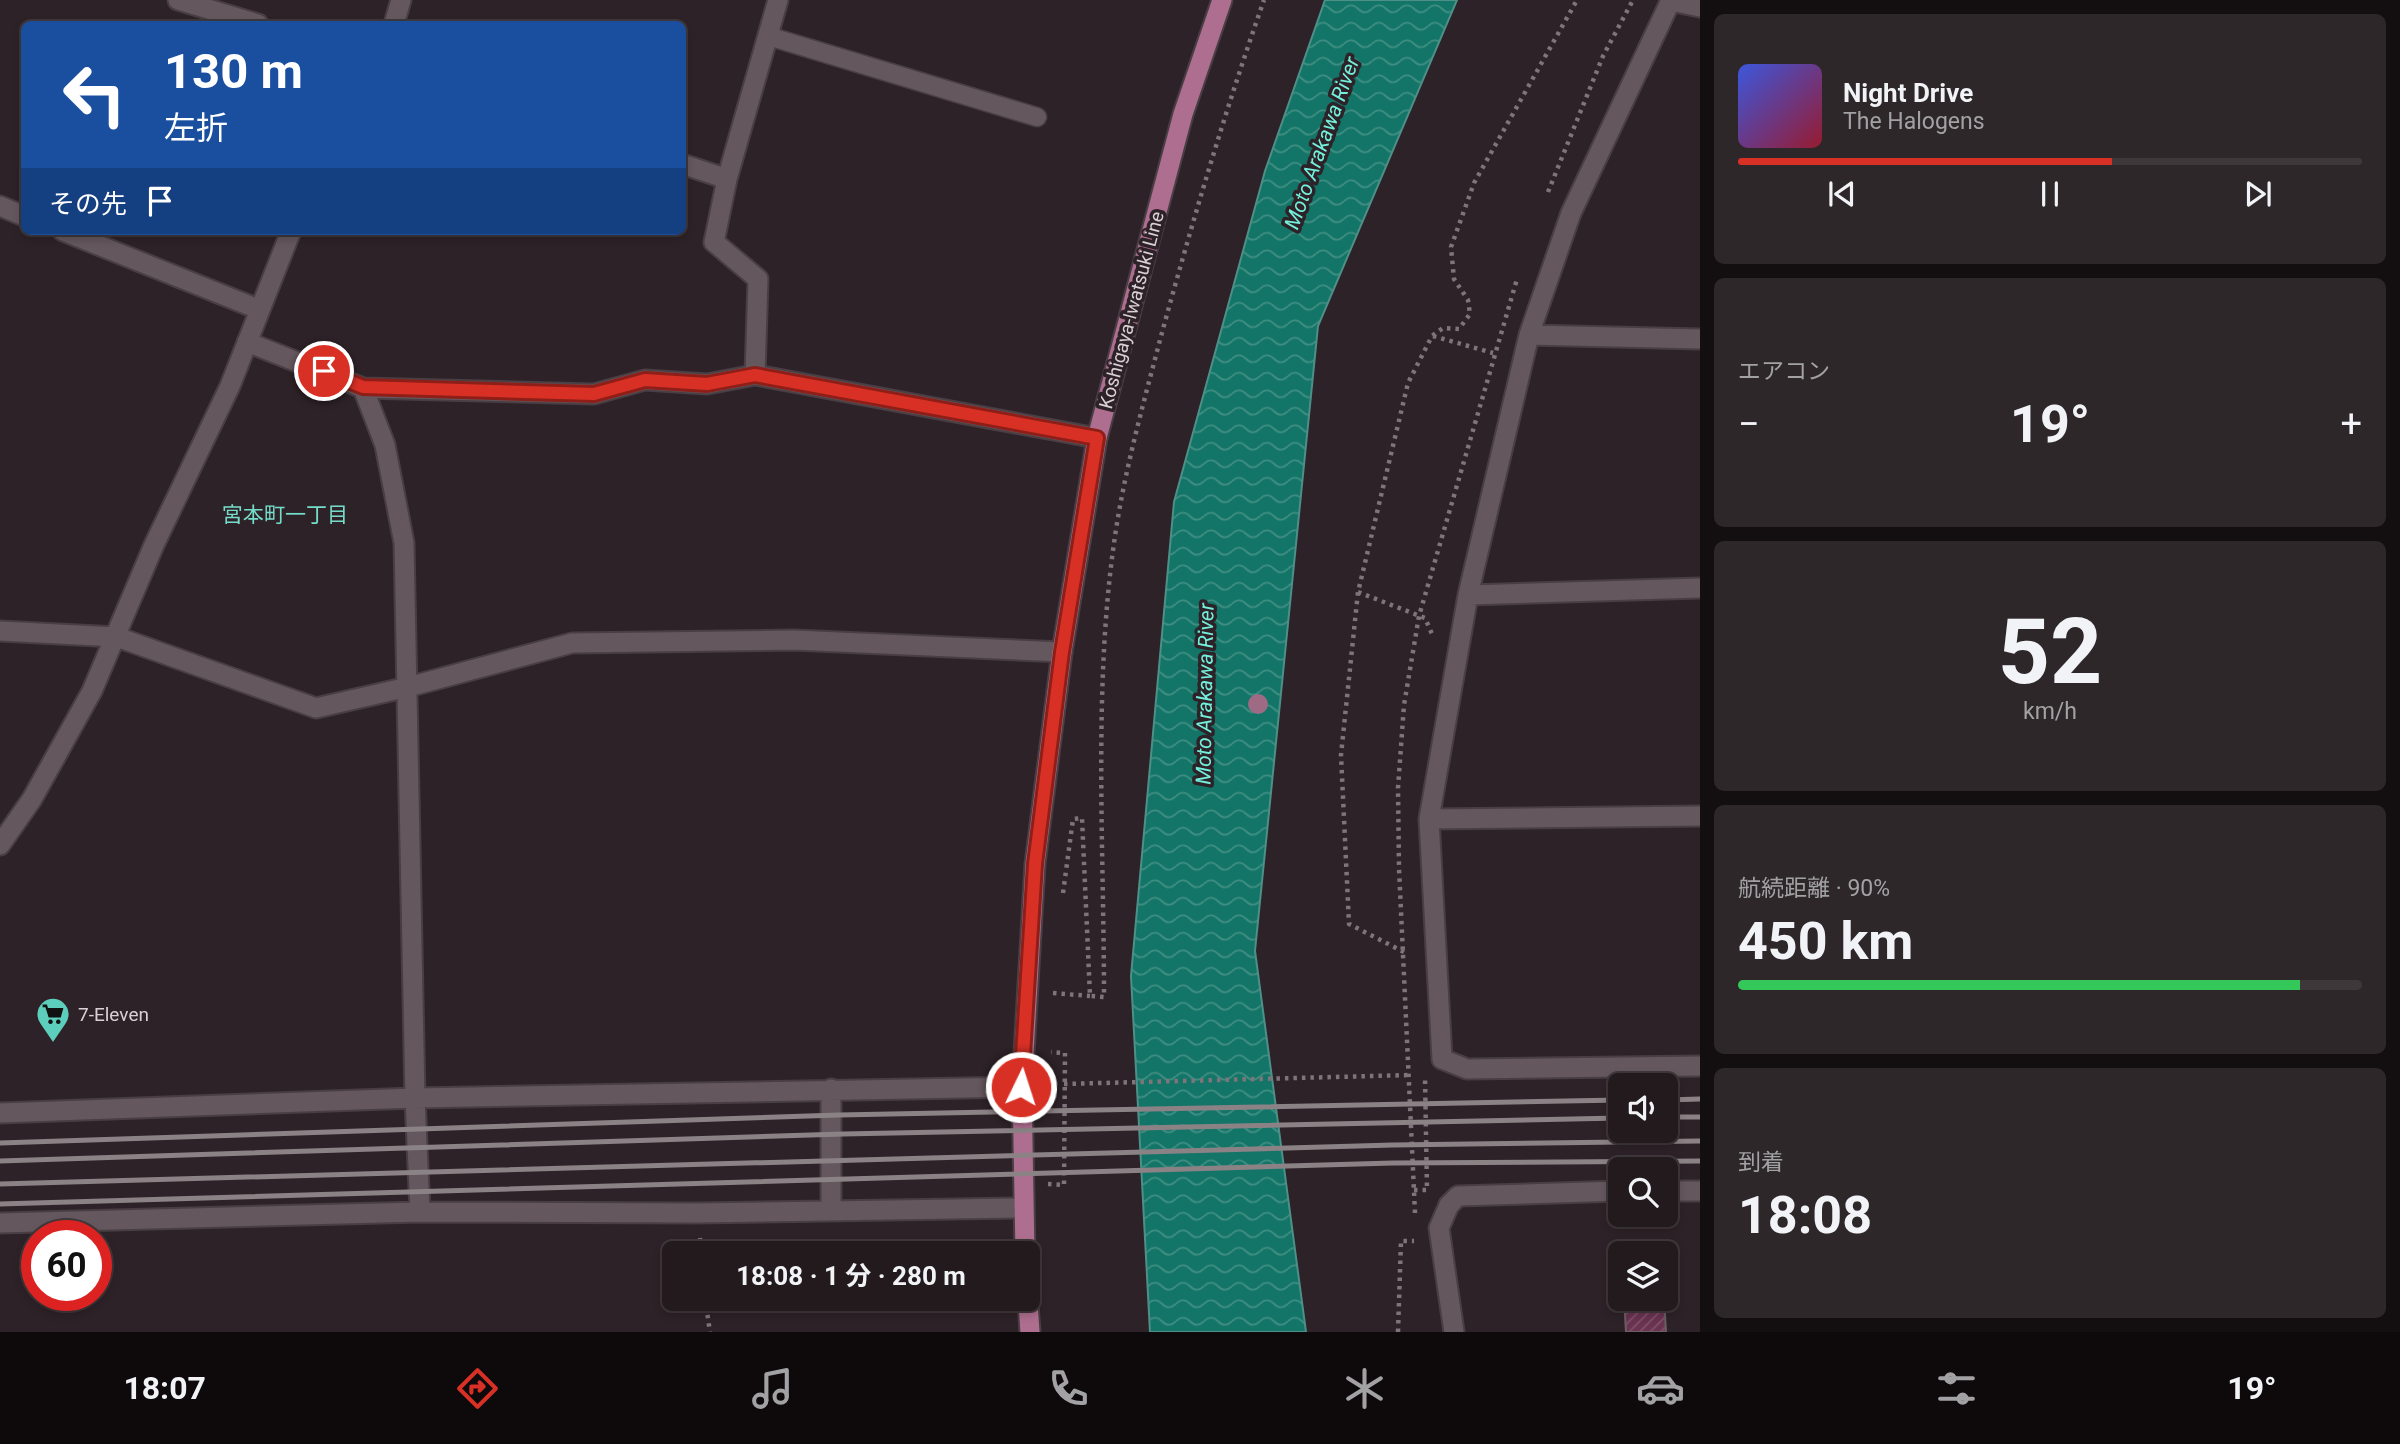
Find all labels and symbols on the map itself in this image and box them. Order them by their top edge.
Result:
water label: Moto Arakawa River [1280,53,1365,232]
street label: Koshigaya-Iwatsuki Line [1094,209,1169,411]
pin [294,341,354,401]
district label: 宮本町一丁目 [222,503,348,527]
water label: Moto Arakawa River [1191,602,1219,785]
supermarket icon: 7-Eleven [34,995,72,1044]
place label: 7-Eleven [78,1003,149,1026]
position arrow [984,1050,1058,1124]
speed limit sign: 60 [21,1220,112,1311]

